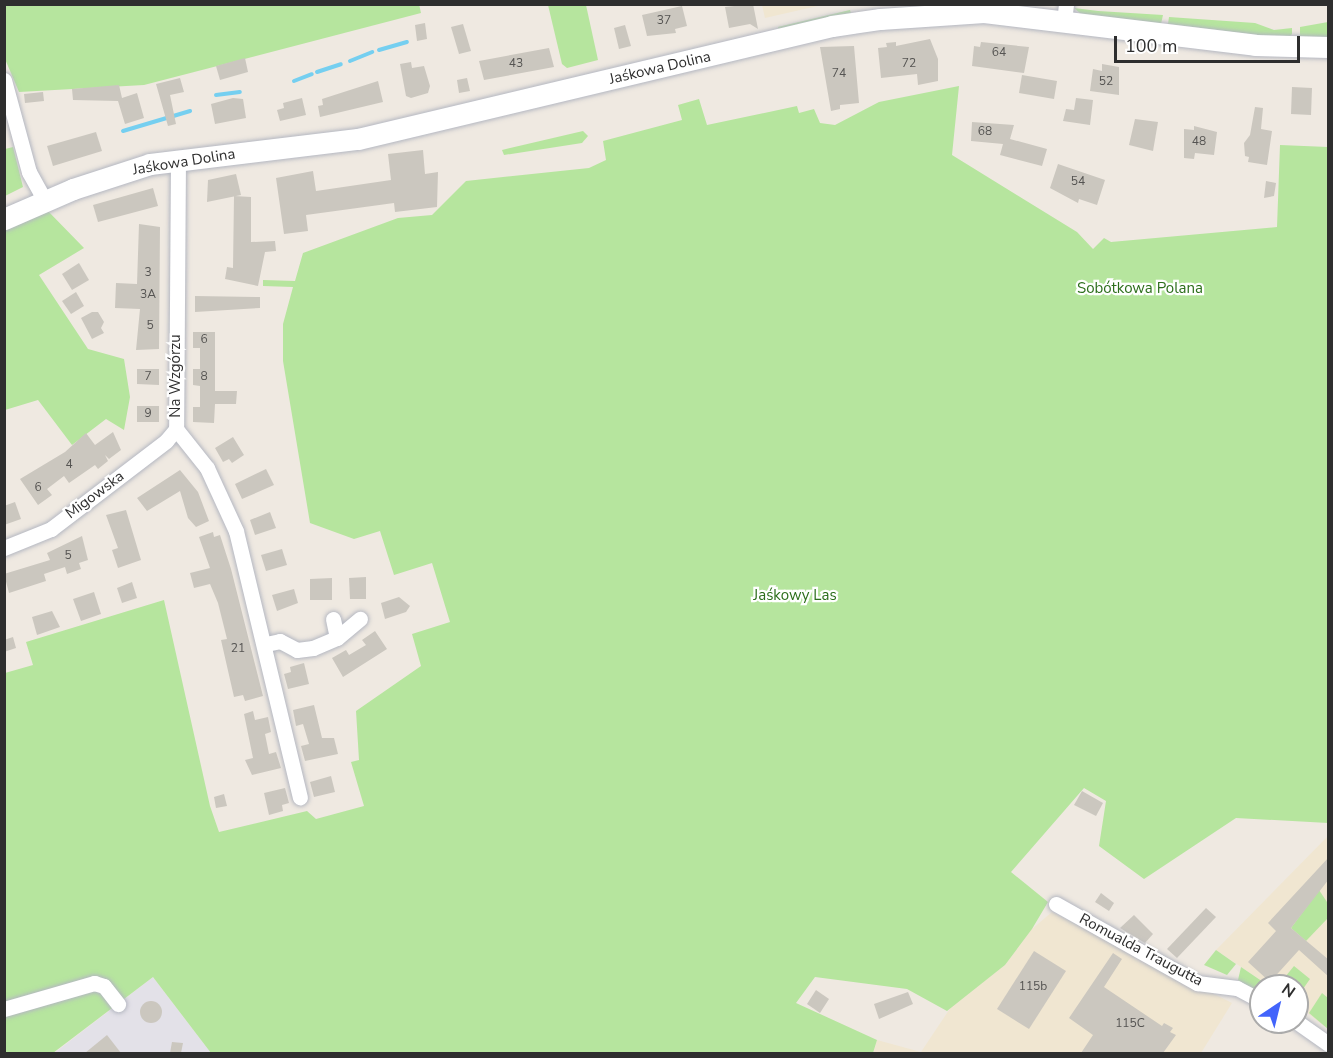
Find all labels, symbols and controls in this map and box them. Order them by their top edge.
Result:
house number: 37 [657,14,671,28]
scale bar [1117,24,1303,62]
text: 100 m [1125,34,1177,58]
house number: 64 [992,46,1006,60]
street label: Jaśkowa Dolina [607,48,713,88]
house number: 43 [509,57,523,71]
house number: 72 [902,57,916,71]
house number: 74 [832,67,846,81]
house number: 52 [1099,75,1113,89]
house number: 68 [978,125,992,139]
house number: 48 [1192,135,1206,149]
street label: Jaśkowa Dolina [131,145,237,179]
house number: 54 [1071,175,1085,189]
house number: 3 [144,266,152,280]
park label: Sobótkowa Polana [1077,280,1203,298]
house number: 3A [140,288,156,302]
house number: 5 [146,319,154,333]
house number: 6 [200,333,208,347]
street label: Na Wzgórzu [167,334,185,418]
house number: 7 [144,370,152,384]
house number: 8 [200,370,208,384]
house number: 9 [144,407,152,421]
house number: 4 [65,458,73,472]
street label: Migowska [62,467,128,523]
house number: 6 [34,481,42,495]
house number: 5 [64,549,72,563]
park label: Jaśkowy Las [753,587,837,605]
house number: 21 [231,642,245,656]
street label: Romualda Traugutta [1076,910,1206,990]
north arrow [1249,974,1309,1034]
text: N [1277,978,1299,1003]
house number: 115b [1019,980,1047,994]
house number: 115C [1115,1017,1145,1031]

